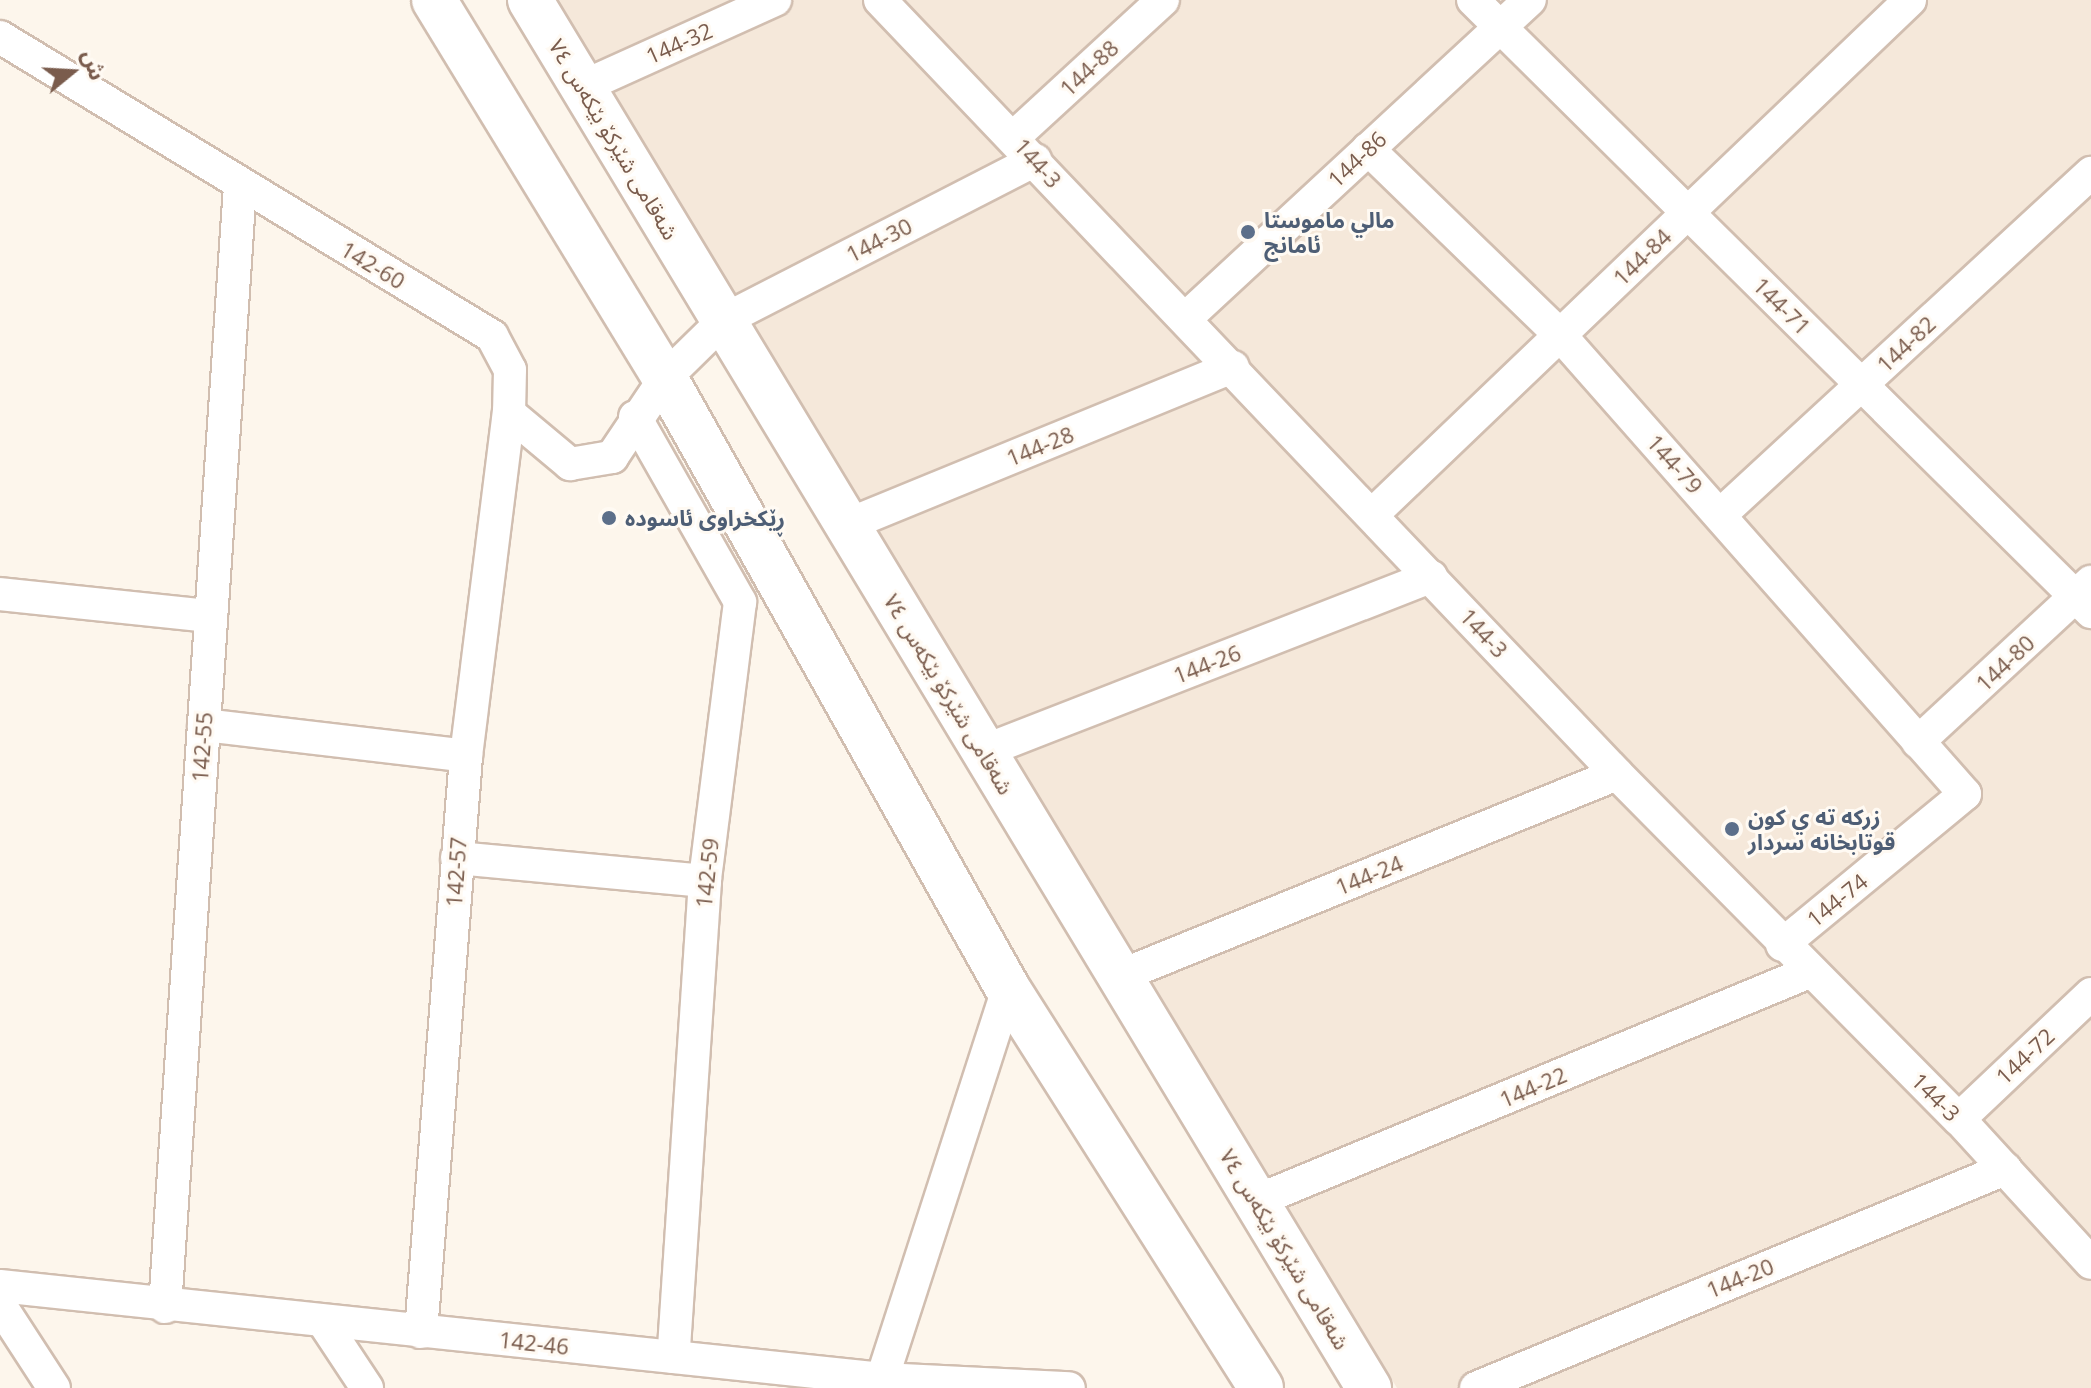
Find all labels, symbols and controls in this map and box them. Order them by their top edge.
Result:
street label: 144-32 [642,17,716,69]
north arrow [32,32,112,112]
street label: شەقامی شێرکۆ بێکەس ٧٤ [544,34,684,244]
street label: 144-88 [1054,34,1124,102]
text: ش [76,46,114,84]
street label: 144-86 [1322,125,1392,193]
street label: 144-3 [1009,133,1067,193]
place label: مالي ماموستا ئامانج [1264,206,1395,258]
street label: 144-30 [842,212,916,268]
marker: مالي ماموستا ئامانج [1239,223,1257,241]
street label: 144-84 [1608,223,1676,291]
street label: 142-60 [336,236,410,294]
street label: 144-71 [1748,272,1816,340]
street label: 144-82 [1871,310,1941,378]
street label: 144-28 [1003,421,1077,471]
street label: 144-79 [1642,429,1708,499]
place label: ڕێکخراوی ئاسودە [625,505,785,531]
marker: ڕێکخراوی ئاسودە [600,509,618,527]
street label: شەقامی شێرکۆ بێکەس ٧٤ [879,589,1019,799]
street label: 144-3 [1455,603,1513,663]
street label: 144-80 [1970,629,2040,697]
street label: 144-26 [1170,639,1244,689]
street label: 142-55 [186,711,218,783]
place label: زركه ته ي كون قوتابخانه سردار [1748,803,1895,854]
marker: زركه ته ي كون قوتابخانه سردار [1723,820,1741,838]
street label: 142-57 [440,836,472,908]
street label: 142-59 [690,837,724,909]
street label: 144-24 [1332,850,1406,900]
street label: 144-74 [1802,868,1872,932]
street label: 144-72 [1990,1022,2060,1090]
street label: 144-22 [1496,1061,1570,1113]
street label: 144-3 [1906,1067,1966,1127]
street label: شەقامی شێرکۆ بێکەس ٧٤ [1215,1144,1355,1354]
street label: 144-20 [1703,1253,1777,1303]
street label: 142-46 [498,1326,570,1360]

